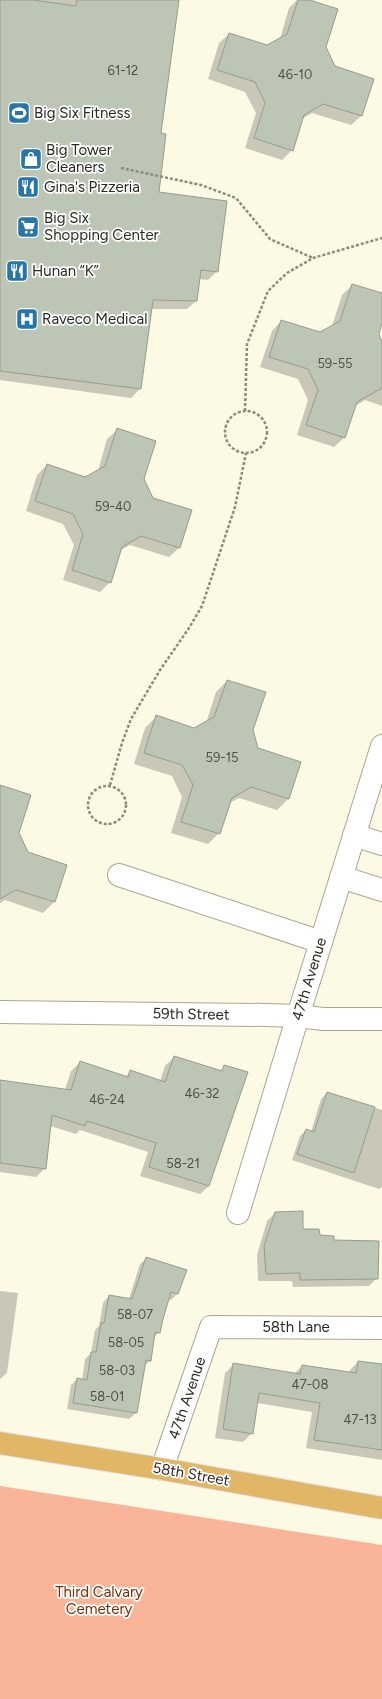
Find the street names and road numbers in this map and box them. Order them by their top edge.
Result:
street label: 47th Avenue [288,935,330,1023]
street label: 59th Street [152,1004,230,1024]
street label: 58th Lane [262,1318,330,1336]
street label: 47th Avenue [165,1354,209,1442]
street label: 58th Street [151,1458,231,1490]

